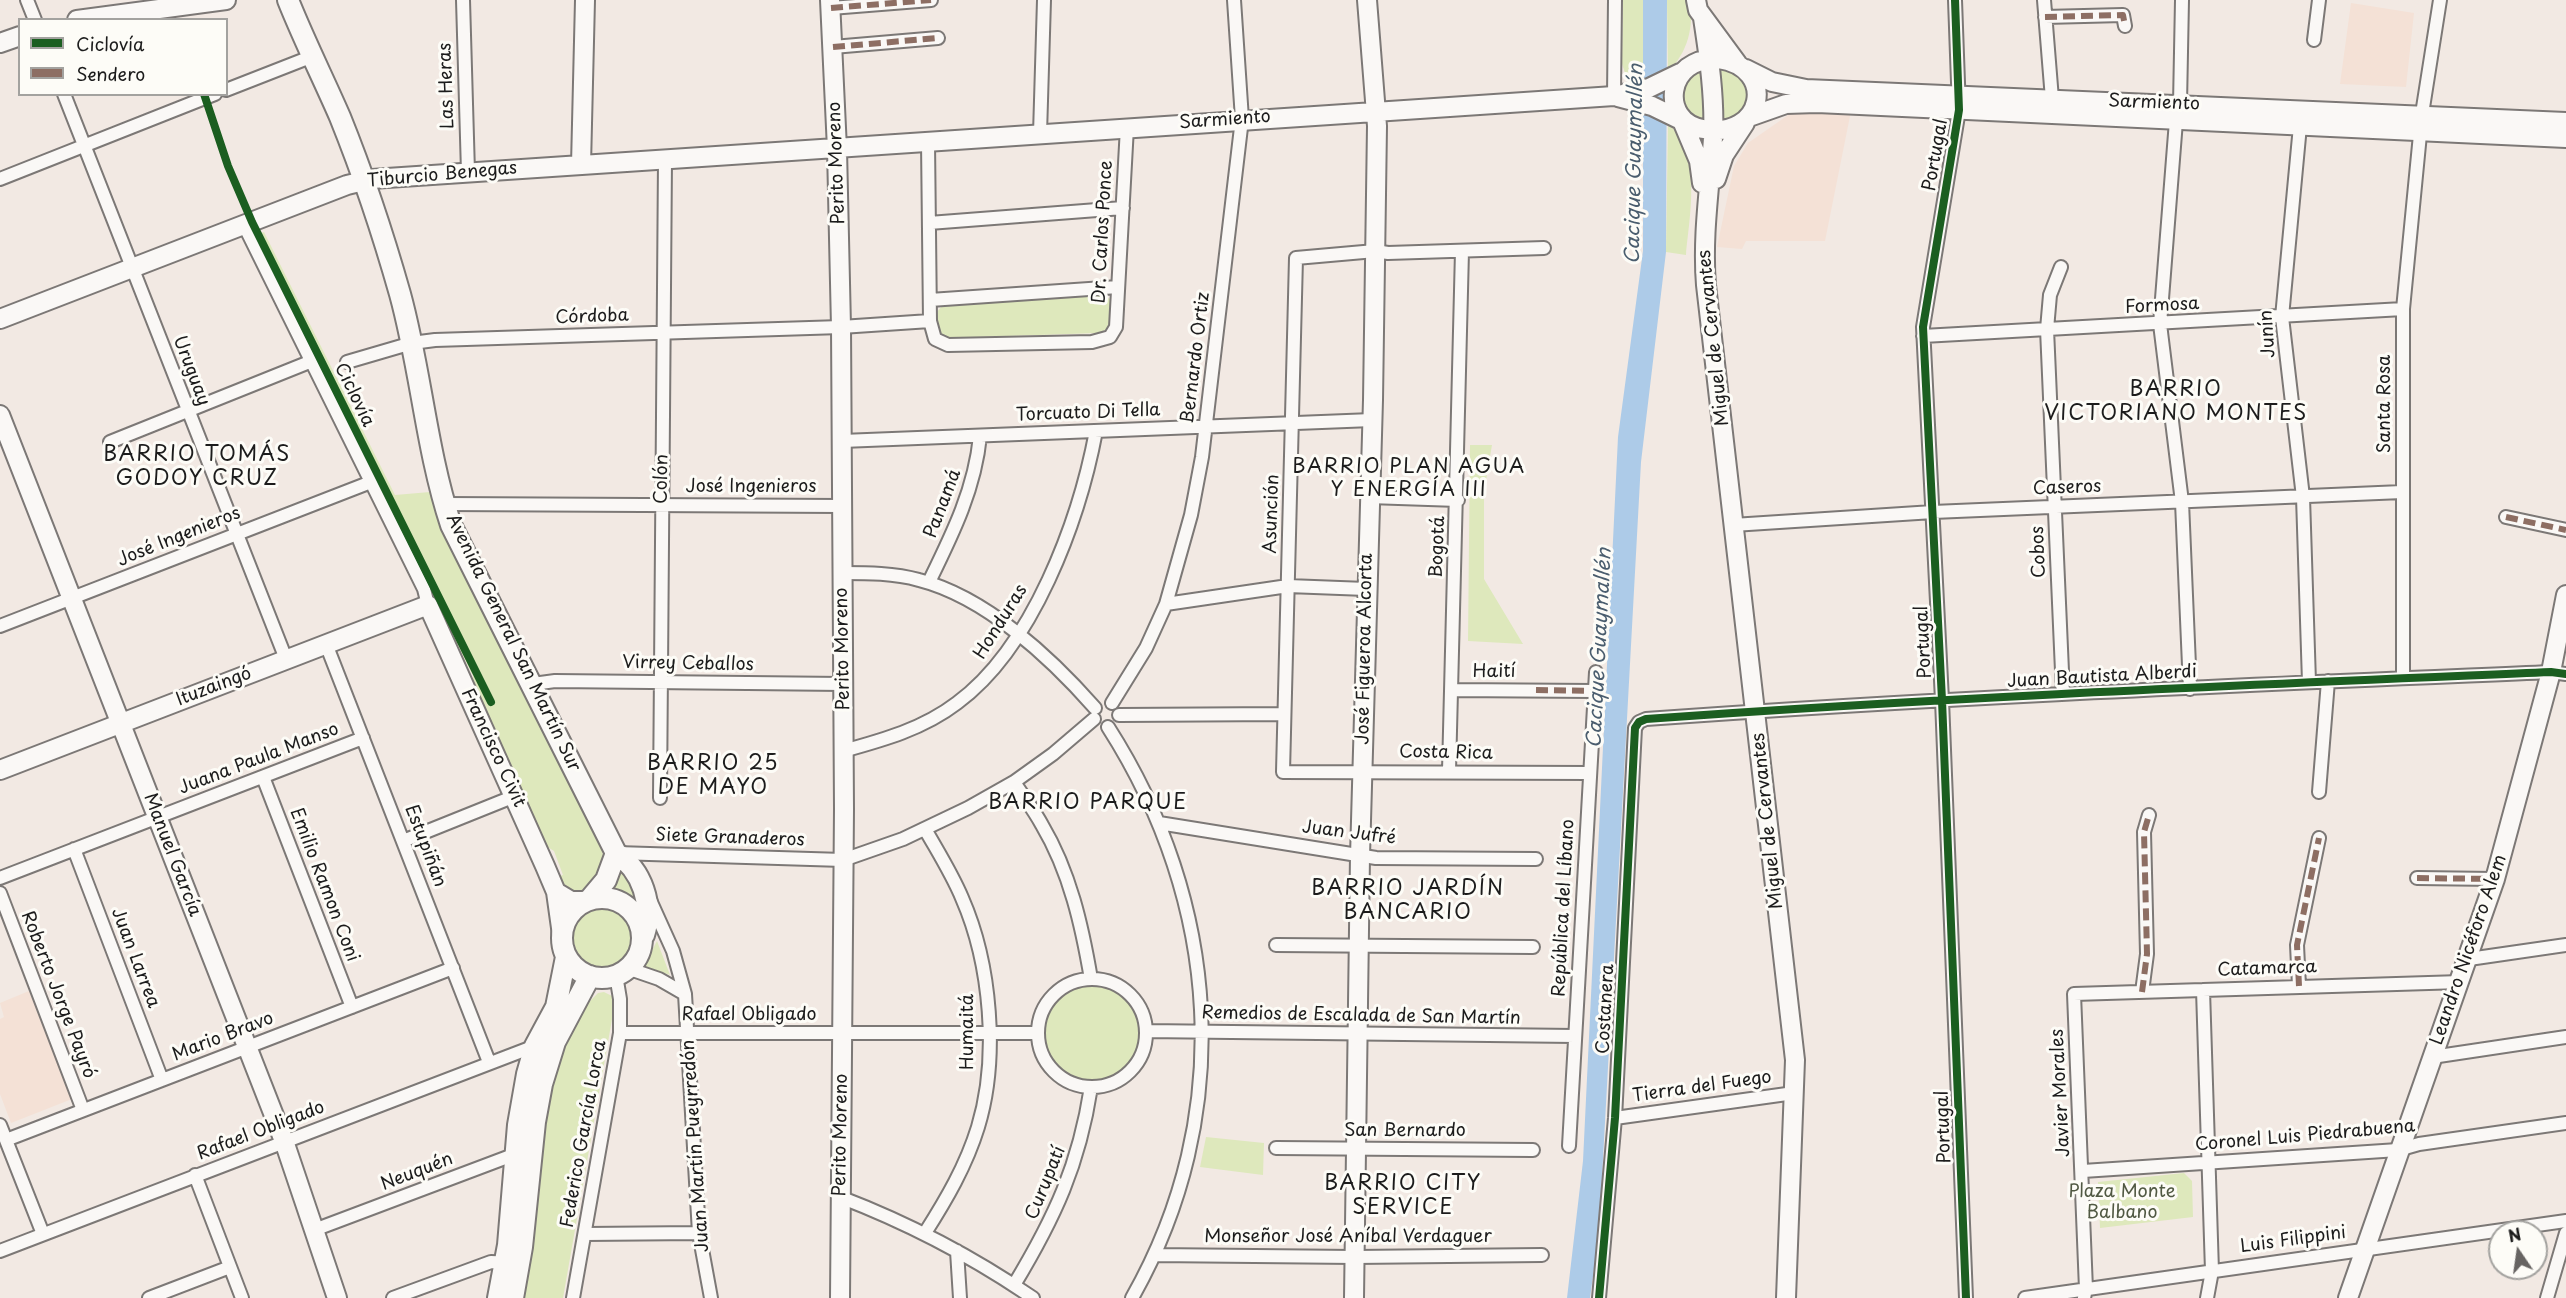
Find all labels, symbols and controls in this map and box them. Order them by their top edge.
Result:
legend [18,18,228,96]
text: Ciclovía [76,30,144,57]
street label: Las Heras [435,42,459,130]
text: Sendero [76,60,145,87]
water label: Cacique Guaymallén [1621,64,1649,264]
street label: Sarmiento [2108,91,2200,115]
street label: Perito Moreno [824,101,850,225]
street label: Sarmiento [1179,106,1271,134]
street label: Portugal [1919,117,1953,193]
street label: Tiburcio Benegas [366,158,518,192]
street label: Dr. Carlos Ponce [1088,160,1118,304]
street label: Miguel de Cervantes [1694,249,1734,427]
street label: Bernardo Ortiz [1177,291,1215,425]
street label: Formosa [2124,293,2200,319]
street label: Córdoba [555,305,629,329]
street label: Junín [2256,309,2280,359]
street label: Uruguay [168,333,214,409]
street label: Santa Rosa [2374,355,2396,453]
street label: Ciclovía [329,360,379,430]
district label: BARRIO VICTORIANO MONTES [2045,377,2307,427]
street label: Torcuato Di Tella [1015,400,1161,426]
district label: BARRIO TOMÁS GODOY CRUZ [103,442,291,492]
street label: Colón [651,454,673,504]
district label: BARRIO PLAN AGUA Y ENERGÍA III [1292,455,1526,502]
street label: Panamá [920,466,966,542]
street label: Asunción [1260,474,1284,554]
street label: José Ingenieros [686,476,816,498]
street label: Caseros [2032,476,2102,500]
street label: José Ingenieros [114,502,244,572]
street label: Avenida General San Martín Sur [441,511,585,775]
street label: Bogotá [1426,516,1450,578]
street label: Cobos [2027,526,2051,578]
water label: Cacique Guaymallén [1583,547,1617,749]
street label: José Figueroa Alcorta [1353,553,1377,745]
street label: Honduras [970,581,1032,663]
street label: Perito Moreno [831,587,855,711]
street label: Portugal [1911,605,1937,679]
street label: Virrey Ceballos [622,652,754,676]
street label: Haití [1472,661,1516,683]
street label: Juan Bautista Alberdi [2007,661,2197,693]
street label: Ituzaingó [173,663,255,711]
street label: Francisco Civit [456,685,530,811]
street label: Juana Paula Manso [176,719,342,799]
street label: Miguel de Cervantes [1748,732,1788,910]
street label: Costa Rica [1399,741,1493,765]
district label: BARRIO 25 DE MAYO [647,751,779,801]
street label: Manuel García [139,790,205,920]
district label: BARRIO PARQUE [989,790,1187,816]
street label: Estupiñán [399,802,451,890]
street label: Emilio Ramon Coni [285,805,363,965]
street label: Juan Jufré [1301,817,1397,849]
street label: República del Líbano [1549,819,1579,997]
street label: Siete Granaderos [655,825,805,851]
street label: Leandro Nicéforo Alem [2426,852,2512,1048]
district label: BARRIO JARDÍN BANCARIO [1312,876,1504,926]
street label: Juan Larrea [106,905,164,1011]
street label: Roberto Jorge Payró [16,908,100,1082]
street label: Catamarca [2217,956,2317,982]
street label: Costanera [1593,963,1619,1055]
street label: Humaitá [957,994,979,1070]
street label: Remedios de Escalada de San Martín [1201,1002,1521,1030]
street label: Rafael Obligado [682,1004,816,1026]
street label: Mario Bravo [169,1008,277,1066]
street label: Javier Morales [2047,1028,2075,1158]
street label: Federico García Lorca [557,1039,611,1229]
street label: Juan Martín Pueyrredón [678,1039,714,1253]
street label: Tierra del Fuego [1631,1067,1773,1107]
street label: Perito Moreno [829,1073,853,1197]
street label: Portugal [1932,1090,1956,1164]
street label: Rafael Obligado [194,1097,328,1165]
street label: Coronel Luis Piedrabuena [2194,1116,2416,1156]
street label: San Bernardo [1344,1120,1466,1142]
street label: Curupatí [1022,1143,1070,1223]
street label: Neuquén [378,1148,456,1196]
district label: BARRIO CITY SERVICE [1325,1171,1481,1221]
park label: Plaza Monte Balbano [2068,1181,2176,1224]
north arrow [2488,1220,2548,1280]
text: N [2506,1221,2523,1248]
street label: Luis Filippini [2239,1222,2347,1258]
street label: Monseñor José Aníbal Verdaguer [1204,1226,1492,1248]

